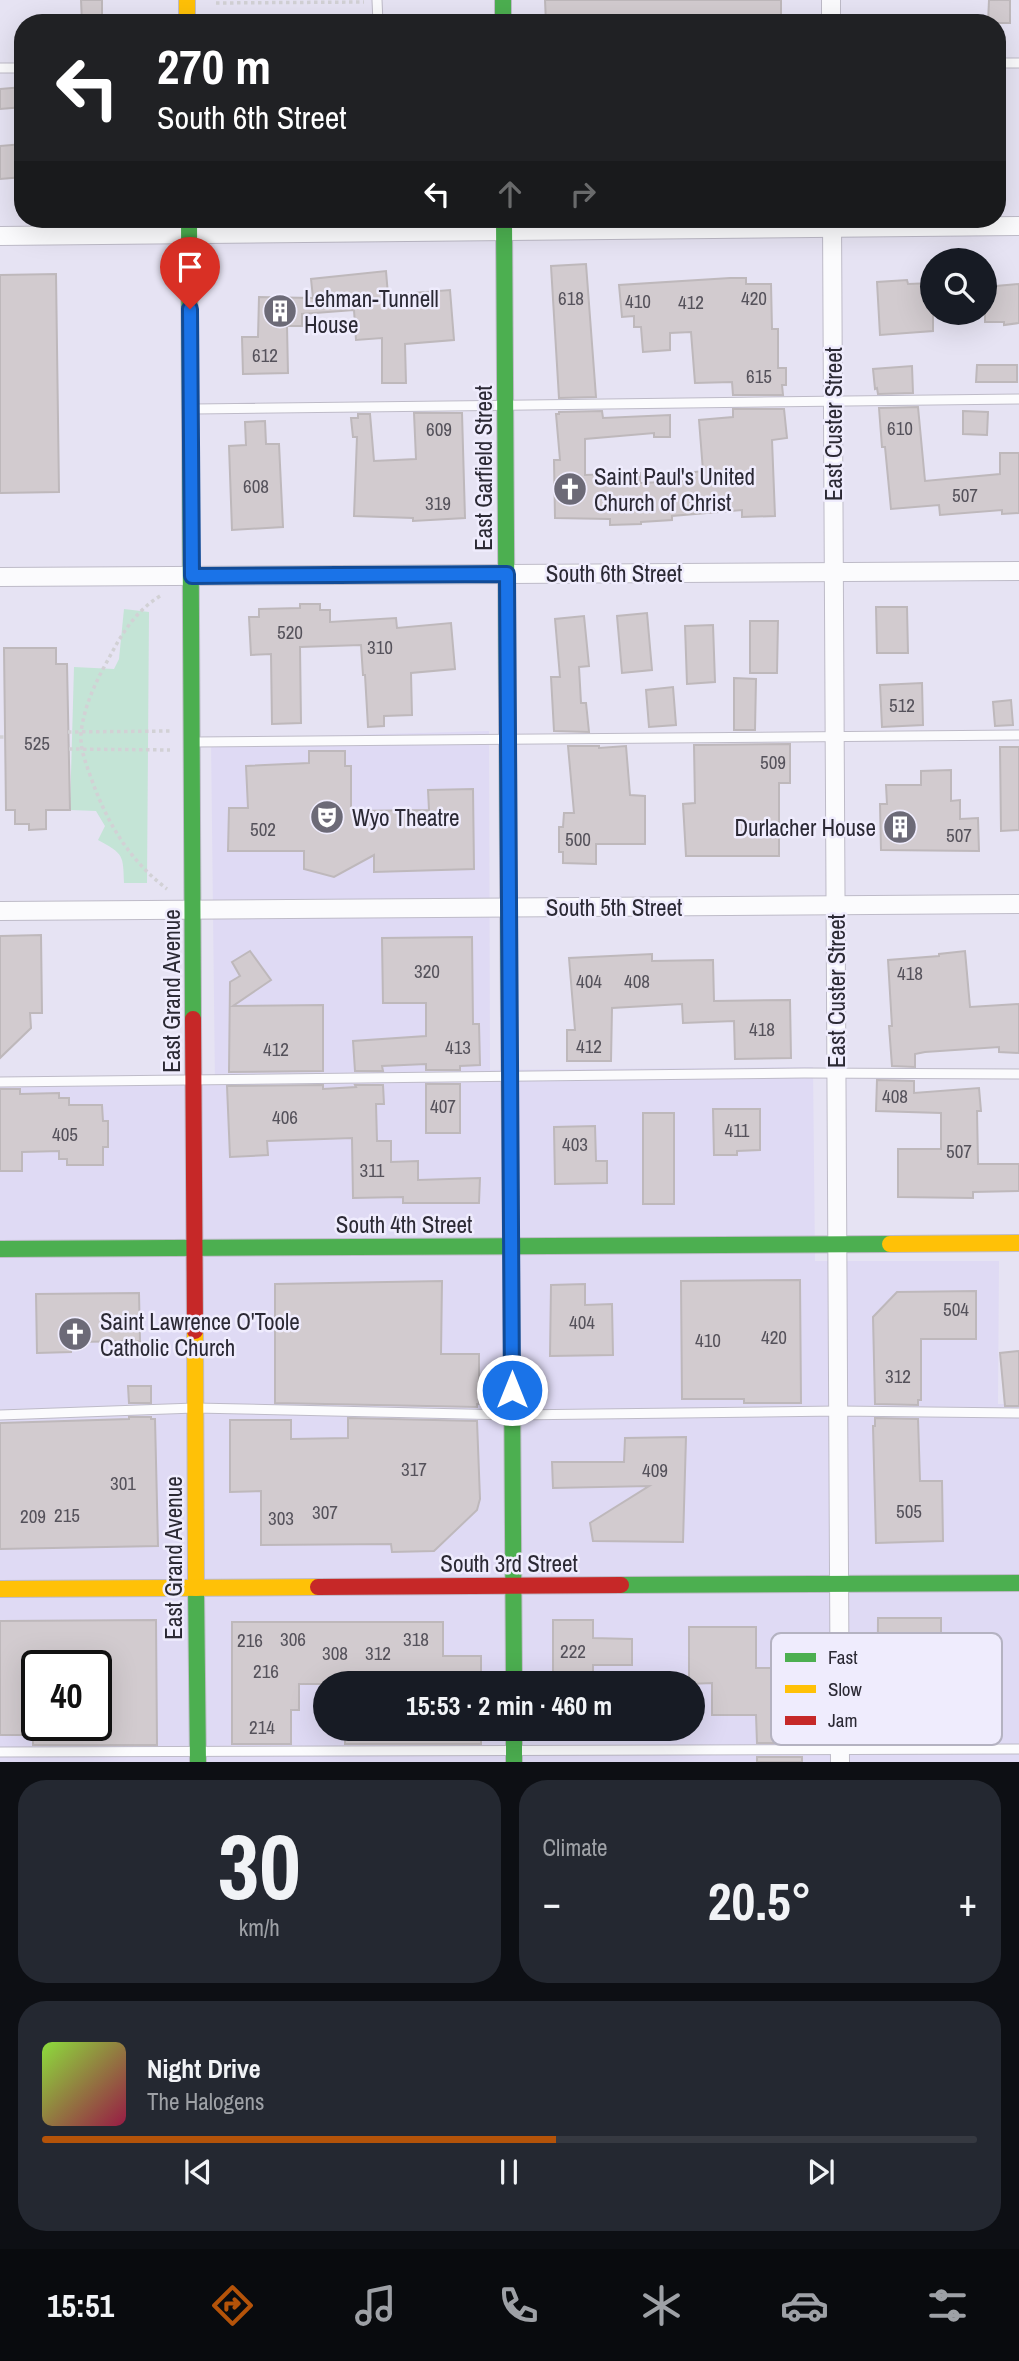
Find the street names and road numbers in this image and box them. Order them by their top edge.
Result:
street label: East Custer Street [818,347,849,501]
street label: East Garfield Street [468,385,499,551]
street label: South 6th Street [546,558,682,589]
street label: South 5th Street [546,892,682,923]
street label: East Grand Avenue [156,909,187,1073]
street label: East Custer Street [821,914,852,1068]
street label: South 4th Street [336,1209,472,1240]
street label: East Grand Avenue [158,1476,189,1640]
street label: South 3rd Street [440,1548,578,1579]

